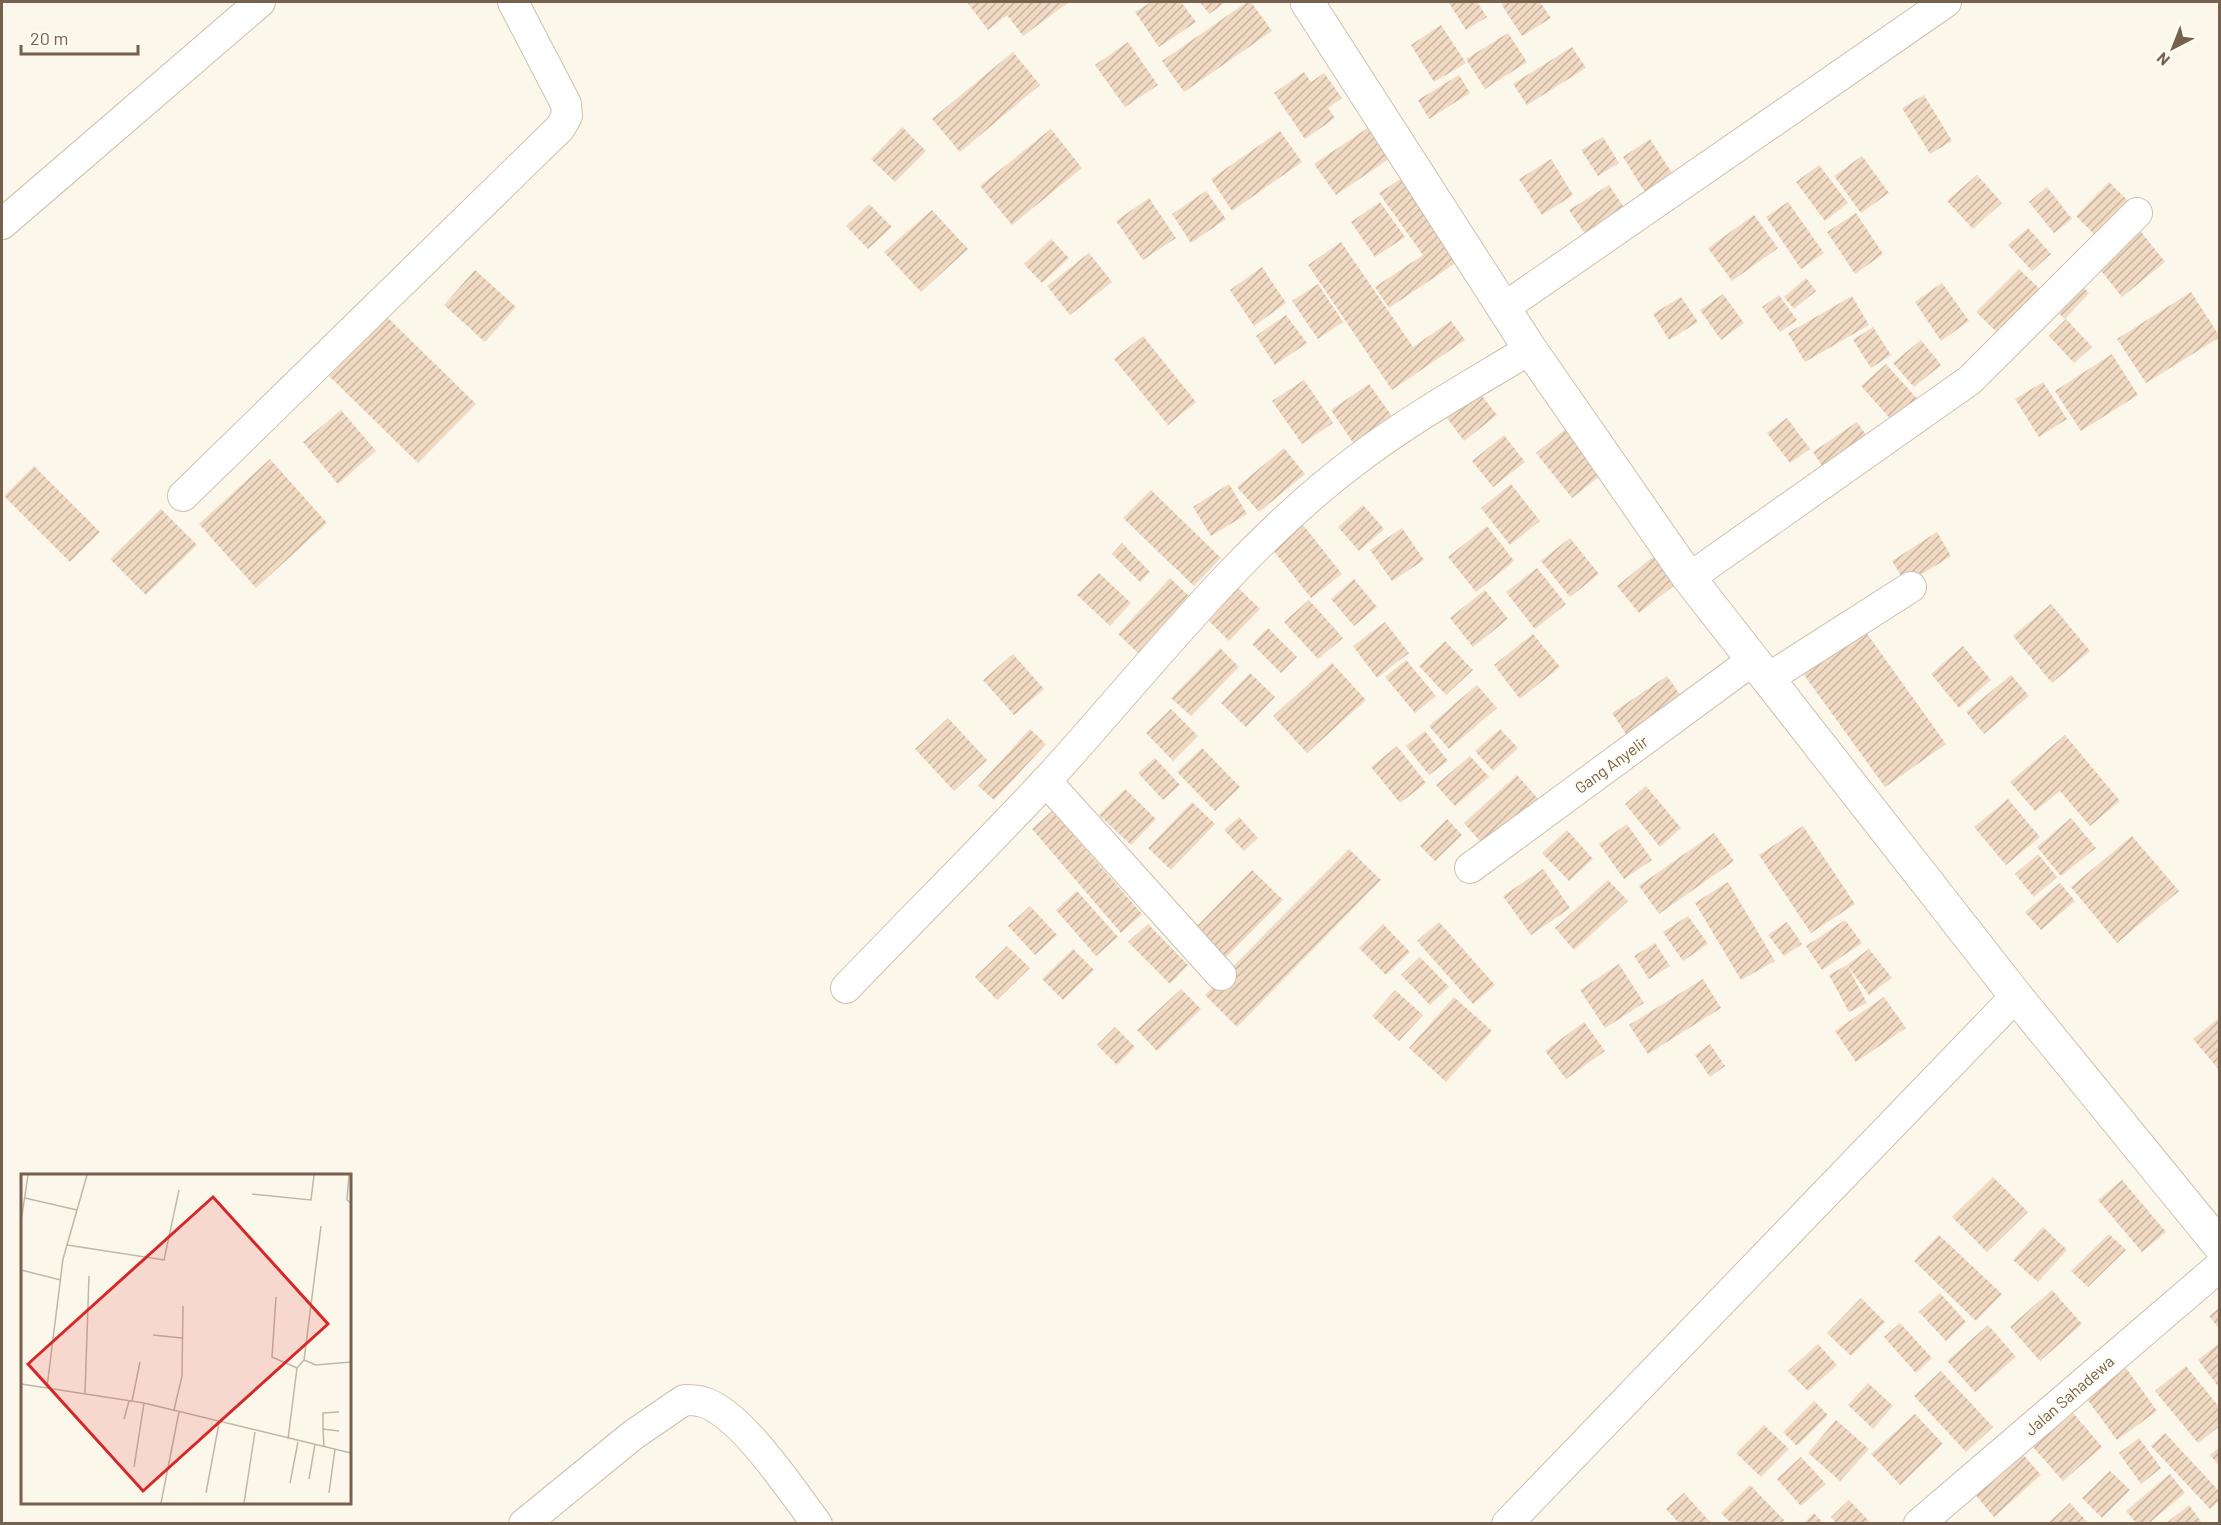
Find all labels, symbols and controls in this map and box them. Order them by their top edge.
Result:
scale bar [21,18,138,56]
north arrow [2143,18,2203,78]
text: 20 m [30,27,68,49]
text: N [2152,49,2173,70]
street label: Gang Anyelir [1571,731,1651,797]
inset map [21,1174,351,1504]
street label: Jalan Sahadewa [2021,1351,2117,1439]

